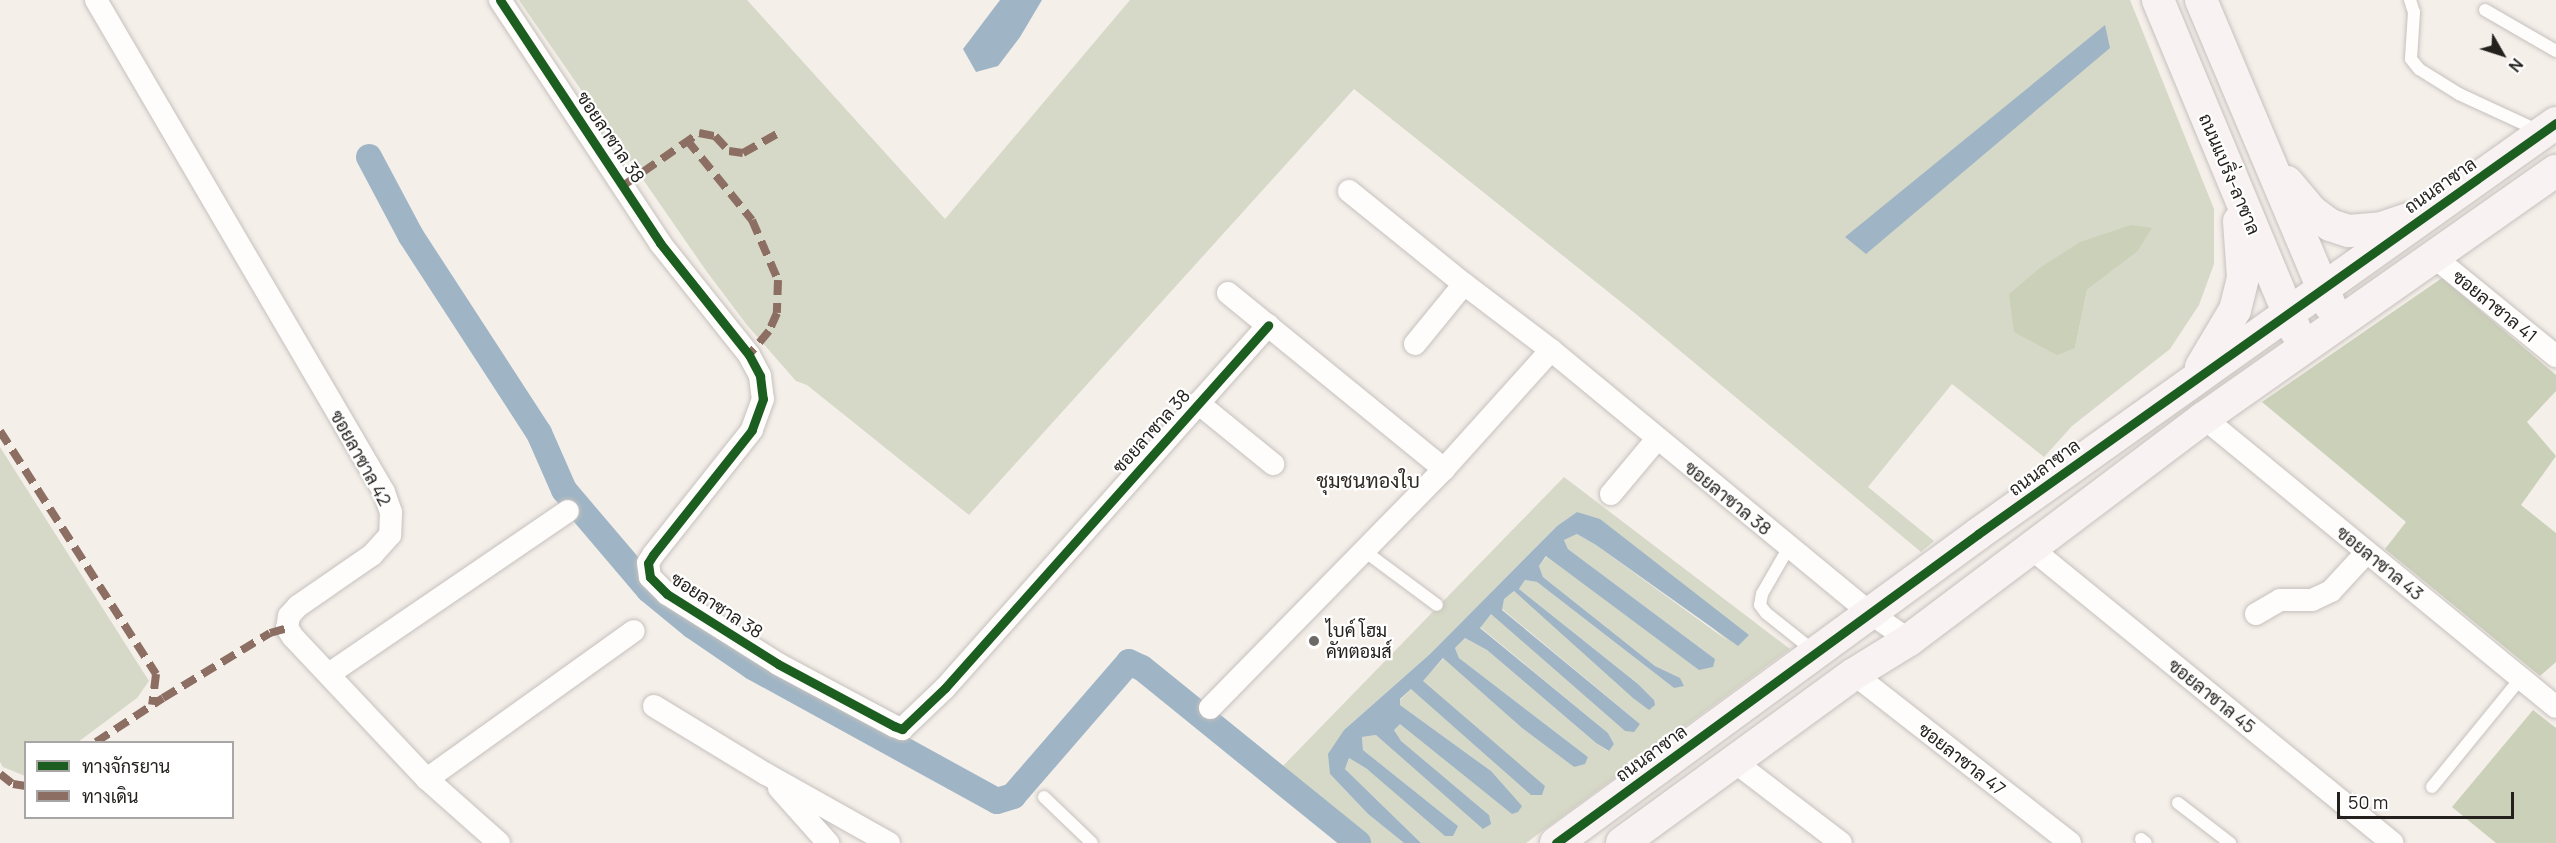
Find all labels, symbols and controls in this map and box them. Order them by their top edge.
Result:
north arrow [2472,24,2532,84]
text: N [2504,54,2528,77]
street label: ซอยลาซาล 38 [573,87,649,187]
street label: ถนนแบริ่ง-ลาซาล [2195,110,2265,238]
street label: ถนนลาซาล [2400,152,2480,218]
street label: ซอยลาซาล 41 [2448,265,2542,347]
street label: ซอยลาซาล 38 [1108,385,1194,477]
street label: ซอยลาซาล 42 [326,406,396,510]
street label: ถนนลาซาล [2004,434,2084,500]
street label: ซอยลาซาล 38 [1680,456,1776,540]
district label: ชุมชนทองใบ [1316,468,1420,492]
street label: ซอยลาซาล 43 [2332,521,2428,605]
street label: ซอยลาซาล 38 [667,567,767,643]
place label: ไบค์ โฮม คัทตอมส์ [1326,620,1392,662]
marker: ไบค์ โฮม คัทตอมส์ [1307,634,1321,648]
street label: ซอยลาซาล 45 [2164,654,2260,738]
street label: ซอยลาซาล 47 [1914,718,2010,800]
street label: ถนนลาซาล [1611,720,1691,786]
legend [24,741,234,819]
text: ทางจักรยาน [82,754,170,778]
scale bar [2340,780,2517,818]
text: ทางเดิน [82,784,138,808]
text: 50 m [2348,790,2388,814]

